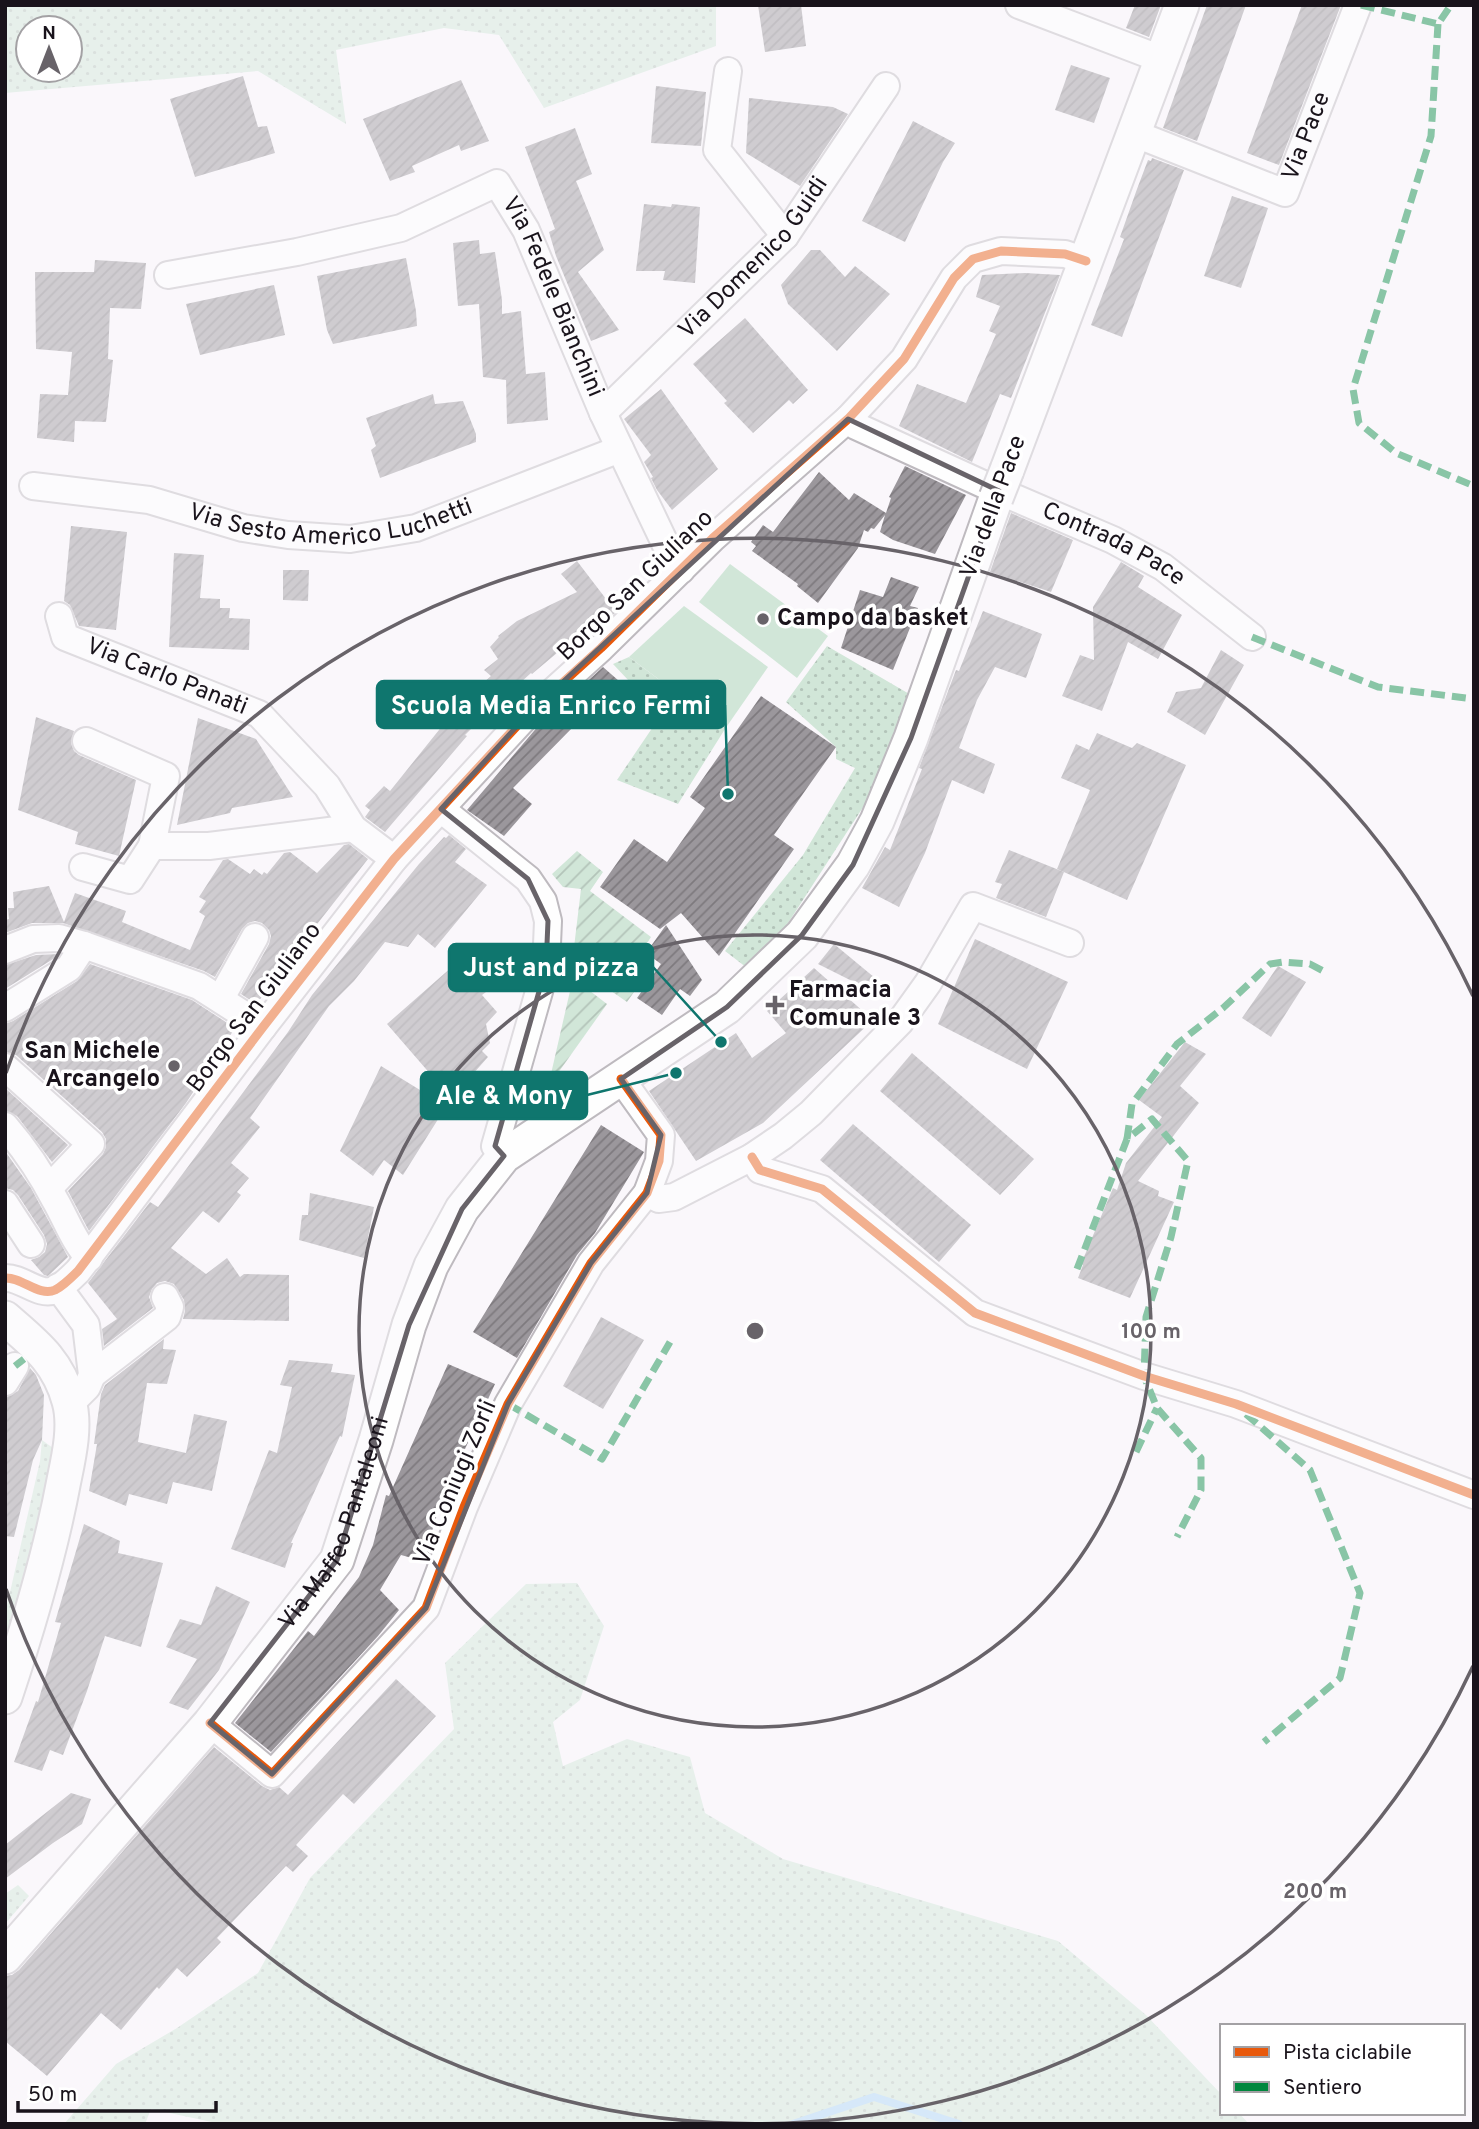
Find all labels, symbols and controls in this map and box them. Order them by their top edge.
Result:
north arrow [14,14,84,84]
text: N [42,22,56,46]
street label: Via Pace [1276,88,1338,185]
street label: Via Domenico Guidi [673,171,835,346]
street label: Via Fedele Bianchini [494,191,610,402]
street label: Via della Pace [954,431,1034,583]
street label: Via Sesto Americo Luchetti [185,492,477,554]
street label: Contrada Pace [1037,496,1191,593]
street label: Borgo San Giuliano [552,504,720,668]
place label: Campo da basket [777,604,968,634]
marker: Campo da basket [755,611,771,627]
street label: Via Carlo Panati [81,632,252,723]
callout: Scuola Media Enrico Fermi [377,681,725,728]
text: Scuola Media Enrico Fermi [391,691,711,724]
street label: Borgo San Giuliano [181,917,329,1099]
callout: Just and pizza [449,944,653,991]
text: Just and pizza [463,953,639,986]
place label: Farmacia Comunale 3 [789,976,921,1034]
marker: Farmacia Comunale 3 [767,997,783,1013]
place label: San Michele Arcangelo [24,1037,160,1095]
marker: San Michele Arcangelo [166,1058,182,1074]
callout: Ale & Mony [421,1072,587,1119]
text: Ale & Mony [435,1081,573,1114]
centre of rings [743,1319,767,1343]
text: 100 m [1121,1319,1181,1346]
street label: Via Coniugi Zorli [408,1396,504,1570]
street label: Via Maffeo Pantaleoni [273,1413,397,1636]
text: 200 m [1283,1879,1347,1906]
legend [1220,2024,1465,2115]
text: Pista ciclabile [1283,2040,1412,2067]
scale bar [18,2070,215,2114]
text: Sentiero [1283,2075,1362,2102]
text: 50 m [28,2082,77,2109]

